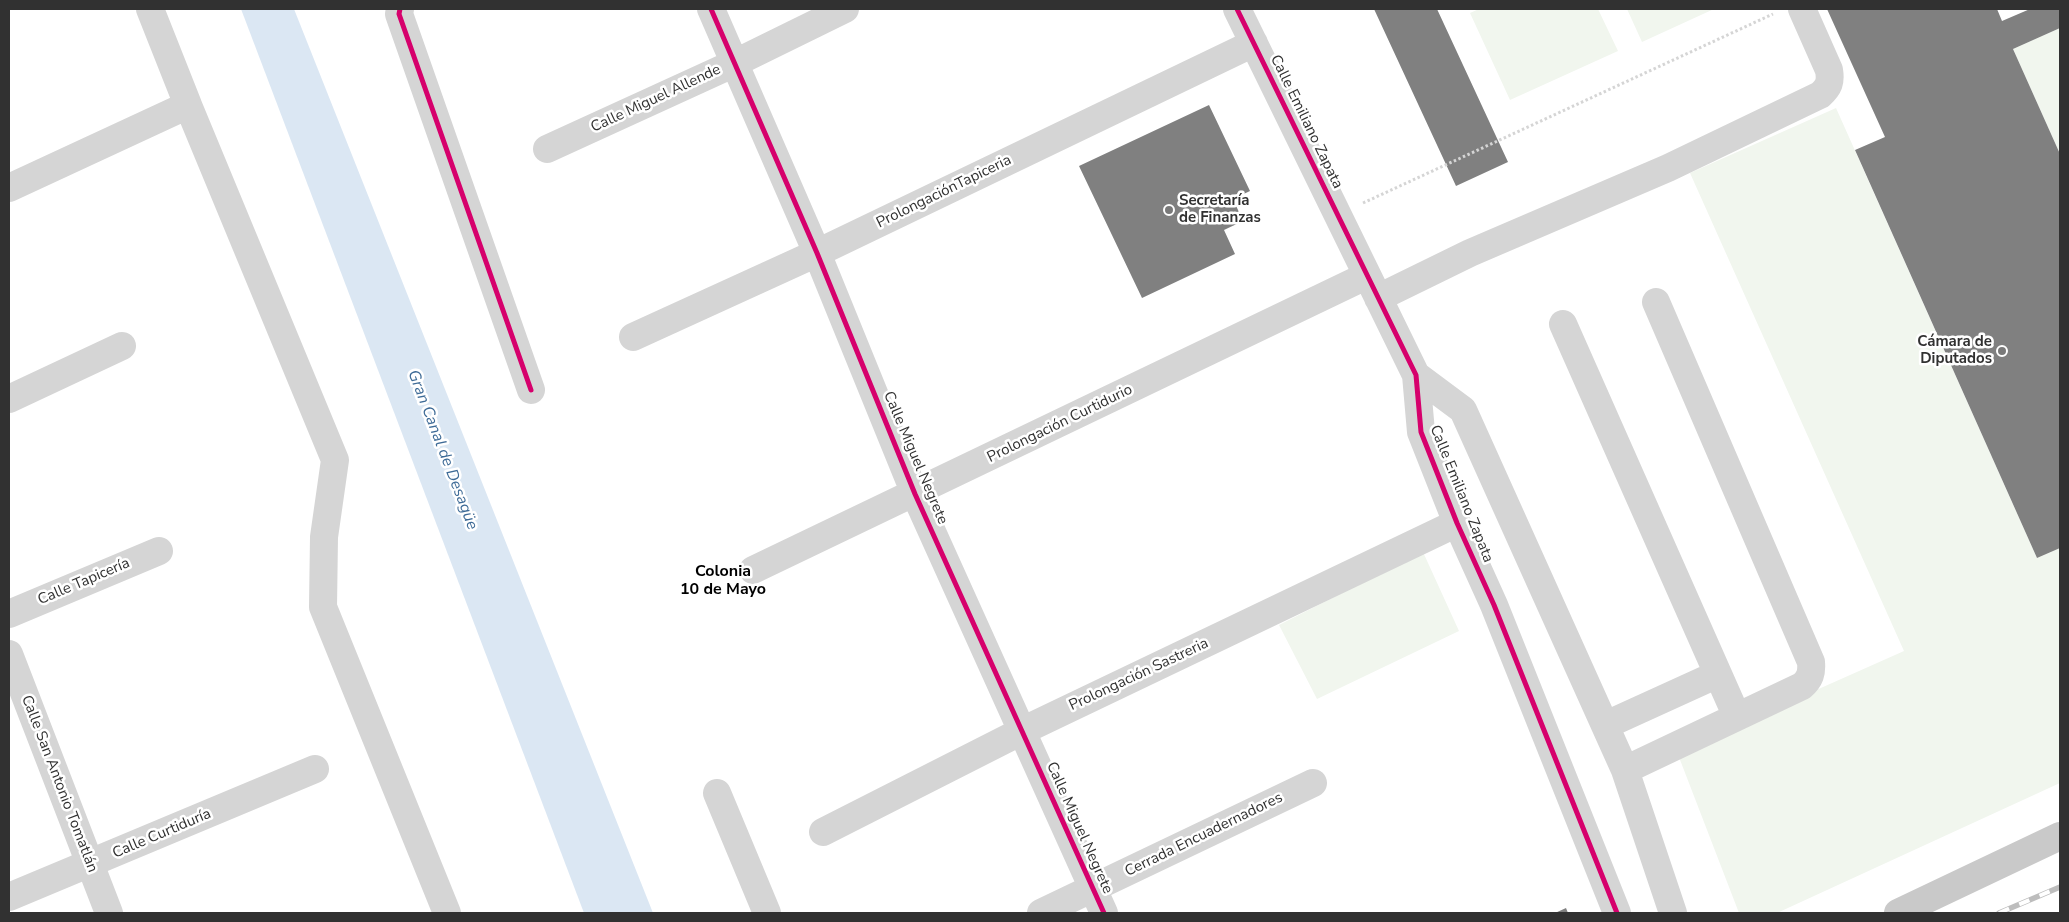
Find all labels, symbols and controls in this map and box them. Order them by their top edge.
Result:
street label: Calle Emiliano Zapata [1266,52,1346,192]
street label: Calle Miguel Allende [588,61,724,137]
street label: ProlongaciónTapiceria [874,152,1014,232]
place label: Secretaría de Finanzas [1179,192,1261,227]
marker: Secretaría de Finanzas [1163,204,1175,216]
place label: Cámara de Diputados [1917,333,1992,368]
marker: Cámara de Diputados [1996,345,2008,357]
water label: Gran Canal de Desagüe [403,367,481,533]
street label: Prolongación Curtidurio [984,381,1136,467]
street label: Calle Miguel Negrete [879,389,951,527]
street label: Calle Emiliano Zapata [1425,423,1497,565]
street label: Calle Tapicería [35,555,133,609]
district label: Colonia 10 de Mayo [680,562,766,600]
street label: Prolongación Sastreria [1066,635,1212,715]
street label: Calle San Antonio Tomatlán [17,693,101,875]
street label: Calle Miguel Negrete [1042,759,1116,897]
street label: Cerrada Encuadernadores [1122,789,1286,881]
street label: Calle Curtiduría [110,805,214,863]

